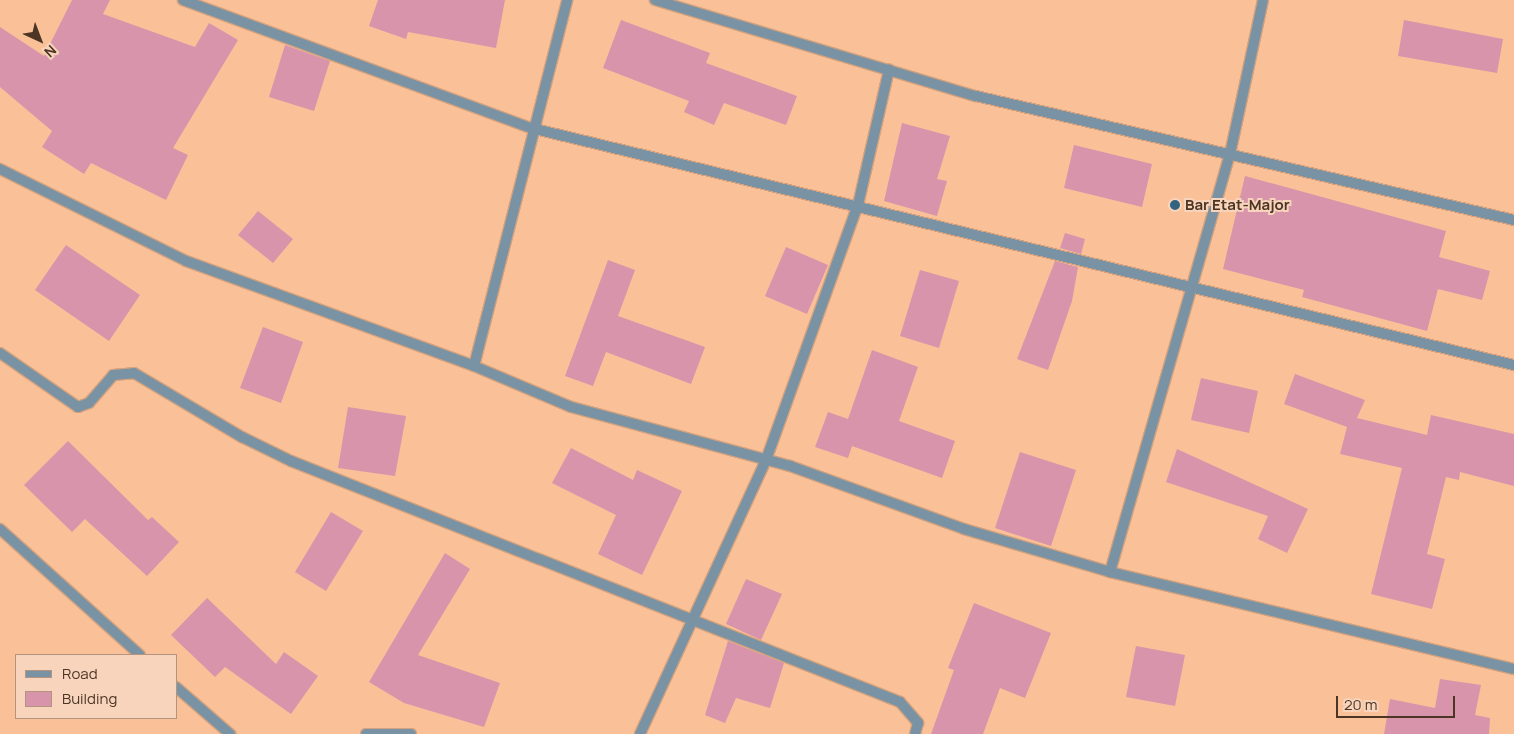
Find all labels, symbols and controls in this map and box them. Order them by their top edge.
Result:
north arrow [15,15,65,65]
text: N [40,41,61,62]
place label: Bar Etat-Major [1185,196,1290,214]
marker: Bar Etat-Major [1169,199,1181,211]
legend [15,654,178,719]
text: Road [62,663,98,684]
scale bar [1339,686,1458,718]
text: Building [62,688,117,709]
text: 20 m [1344,694,1377,715]

